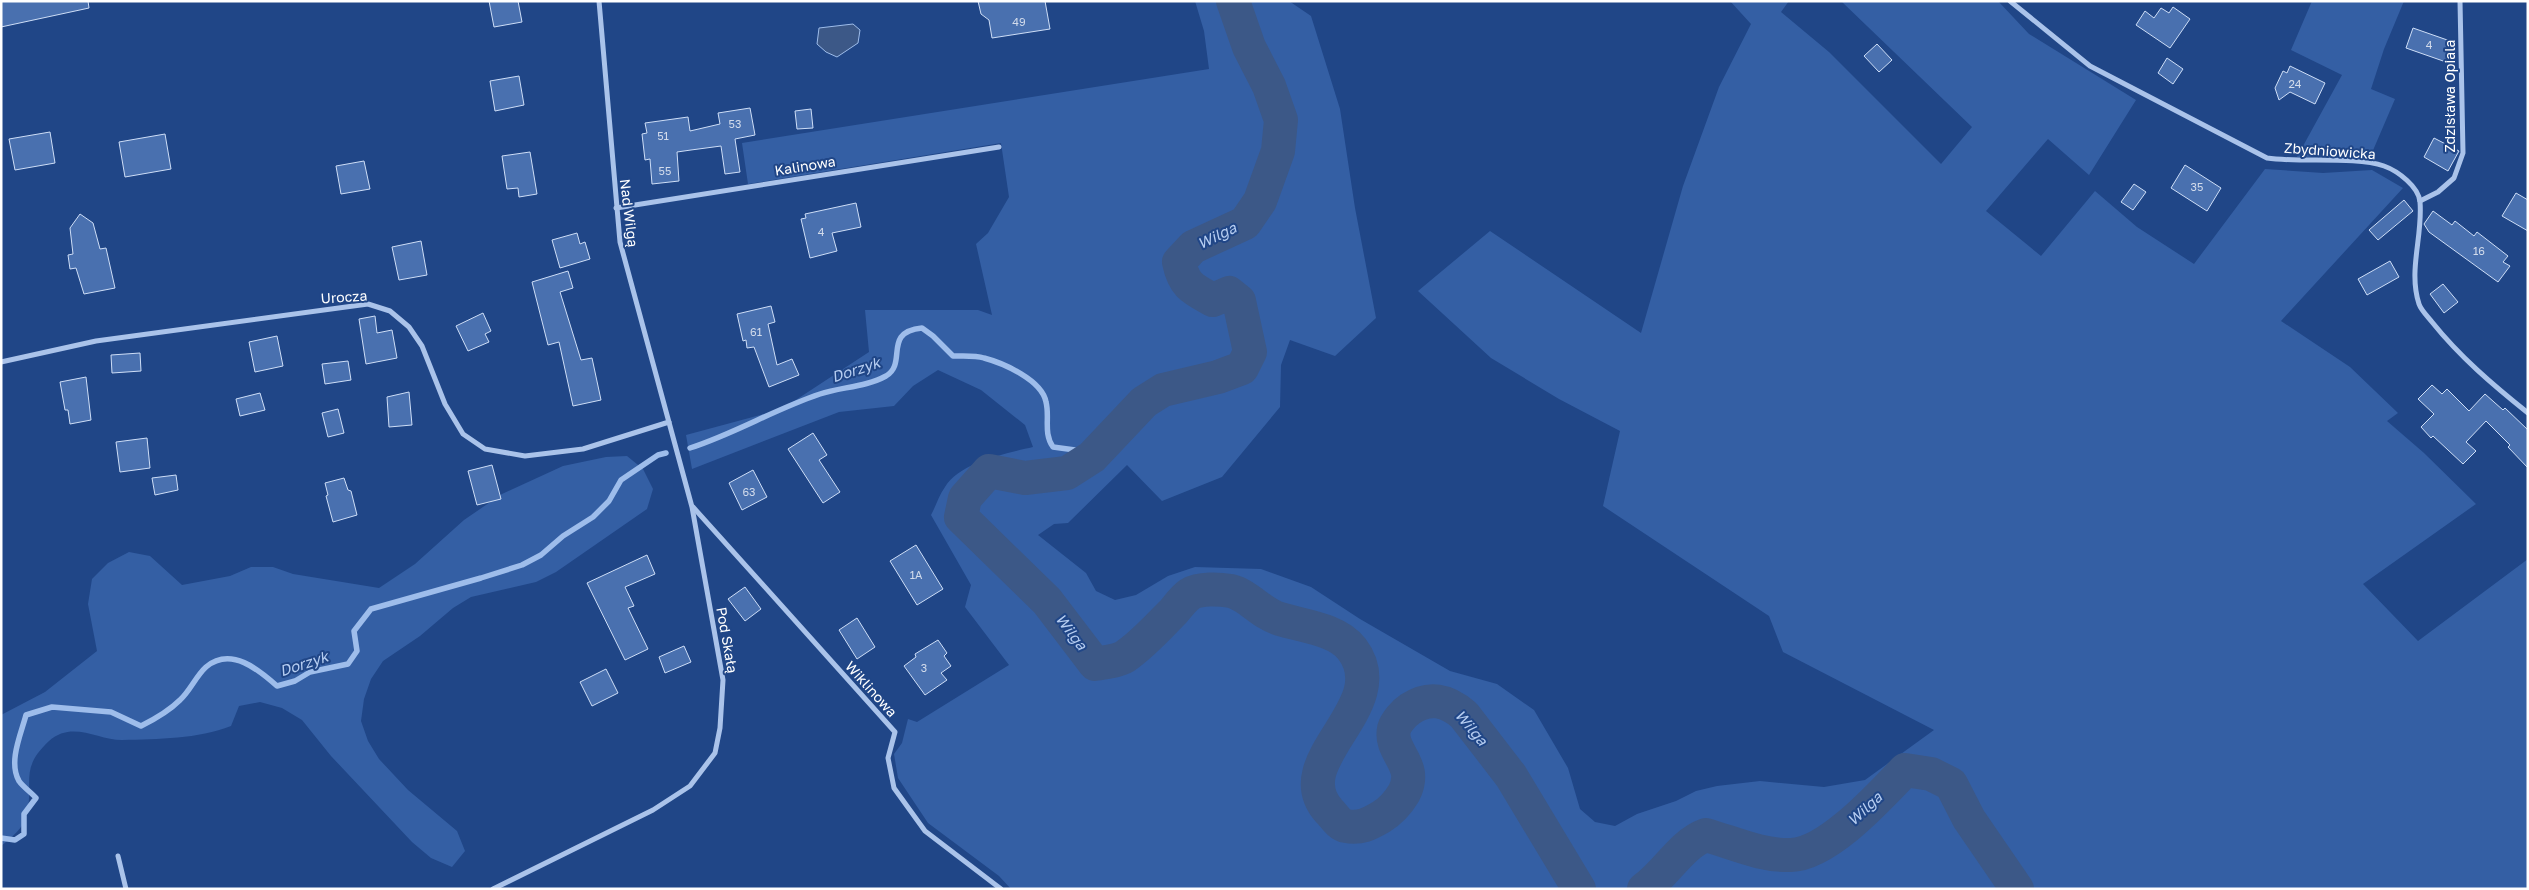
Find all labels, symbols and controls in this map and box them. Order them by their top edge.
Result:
house number: 49 [1012,15,1026,28]
house number: 4 [2426,38,2433,51]
street label: Zdzisława Opiala [2441,39,2458,153]
house number: 24 [2288,77,2302,90]
house number: 53 [729,117,741,130]
house number: 51 [657,129,669,142]
street label: Zbydniowicka [2284,139,2376,162]
street label: Kalinowa [773,152,837,179]
house number: 55 [659,164,671,177]
street label: Nad Wilgą [617,178,642,248]
house number: 35 [2191,180,2203,193]
water label: Wilga [1194,218,1240,253]
house number: 4 [818,225,825,238]
house number: 16 [2473,244,2485,257]
street label: Urocza [320,286,368,307]
house number: 61 [750,325,762,338]
water label: Dorzyk [829,352,884,386]
house number: 63 [742,485,756,498]
house number: 1A [910,568,923,581]
street label: Pod Skałą [713,606,742,674]
water label: Wilga [1052,610,1092,654]
water label: Dorzyk [277,646,332,680]
street label: Wiklinowa [842,657,901,720]
house number: 3 [921,661,927,674]
water label: Wilga [1451,706,1492,750]
water label: Wilga [1843,787,1886,829]

